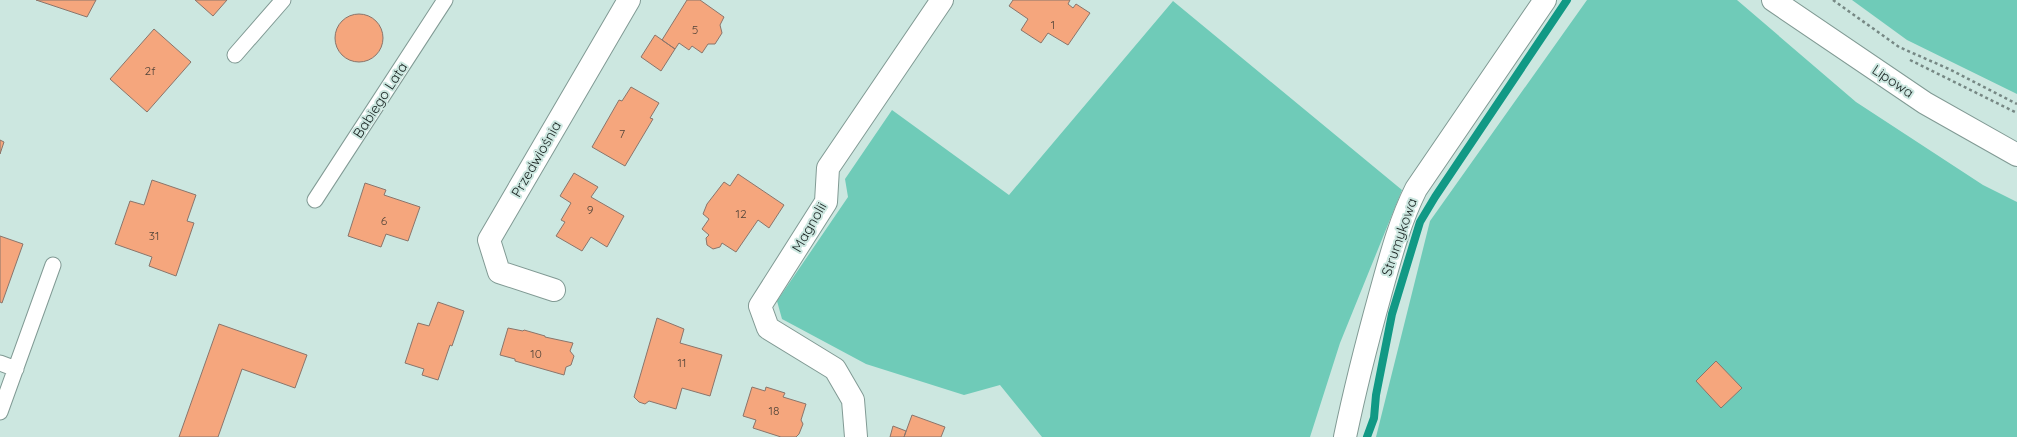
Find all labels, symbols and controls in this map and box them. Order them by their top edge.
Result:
house number: 1 [1051,17,1055,32]
house number: 5 [692,22,698,37]
street label: Babiego Lata [349,59,411,141]
street label: Lipowa [1869,61,1917,101]
house number: 2f [145,63,156,78]
street label: Przedwiośnia [507,118,565,200]
house number: 7 [619,126,625,141]
street label: Strumykowa [1377,196,1421,278]
street label: Magnolii [788,199,830,255]
house number: 9 [587,202,594,217]
house number: 12 [735,206,747,221]
house number: 6 [381,213,388,228]
house number: 31 [149,228,159,243]
house number: 10 [530,346,542,361]
house number: 11 [678,355,686,370]
house number: 18 [769,403,779,418]

